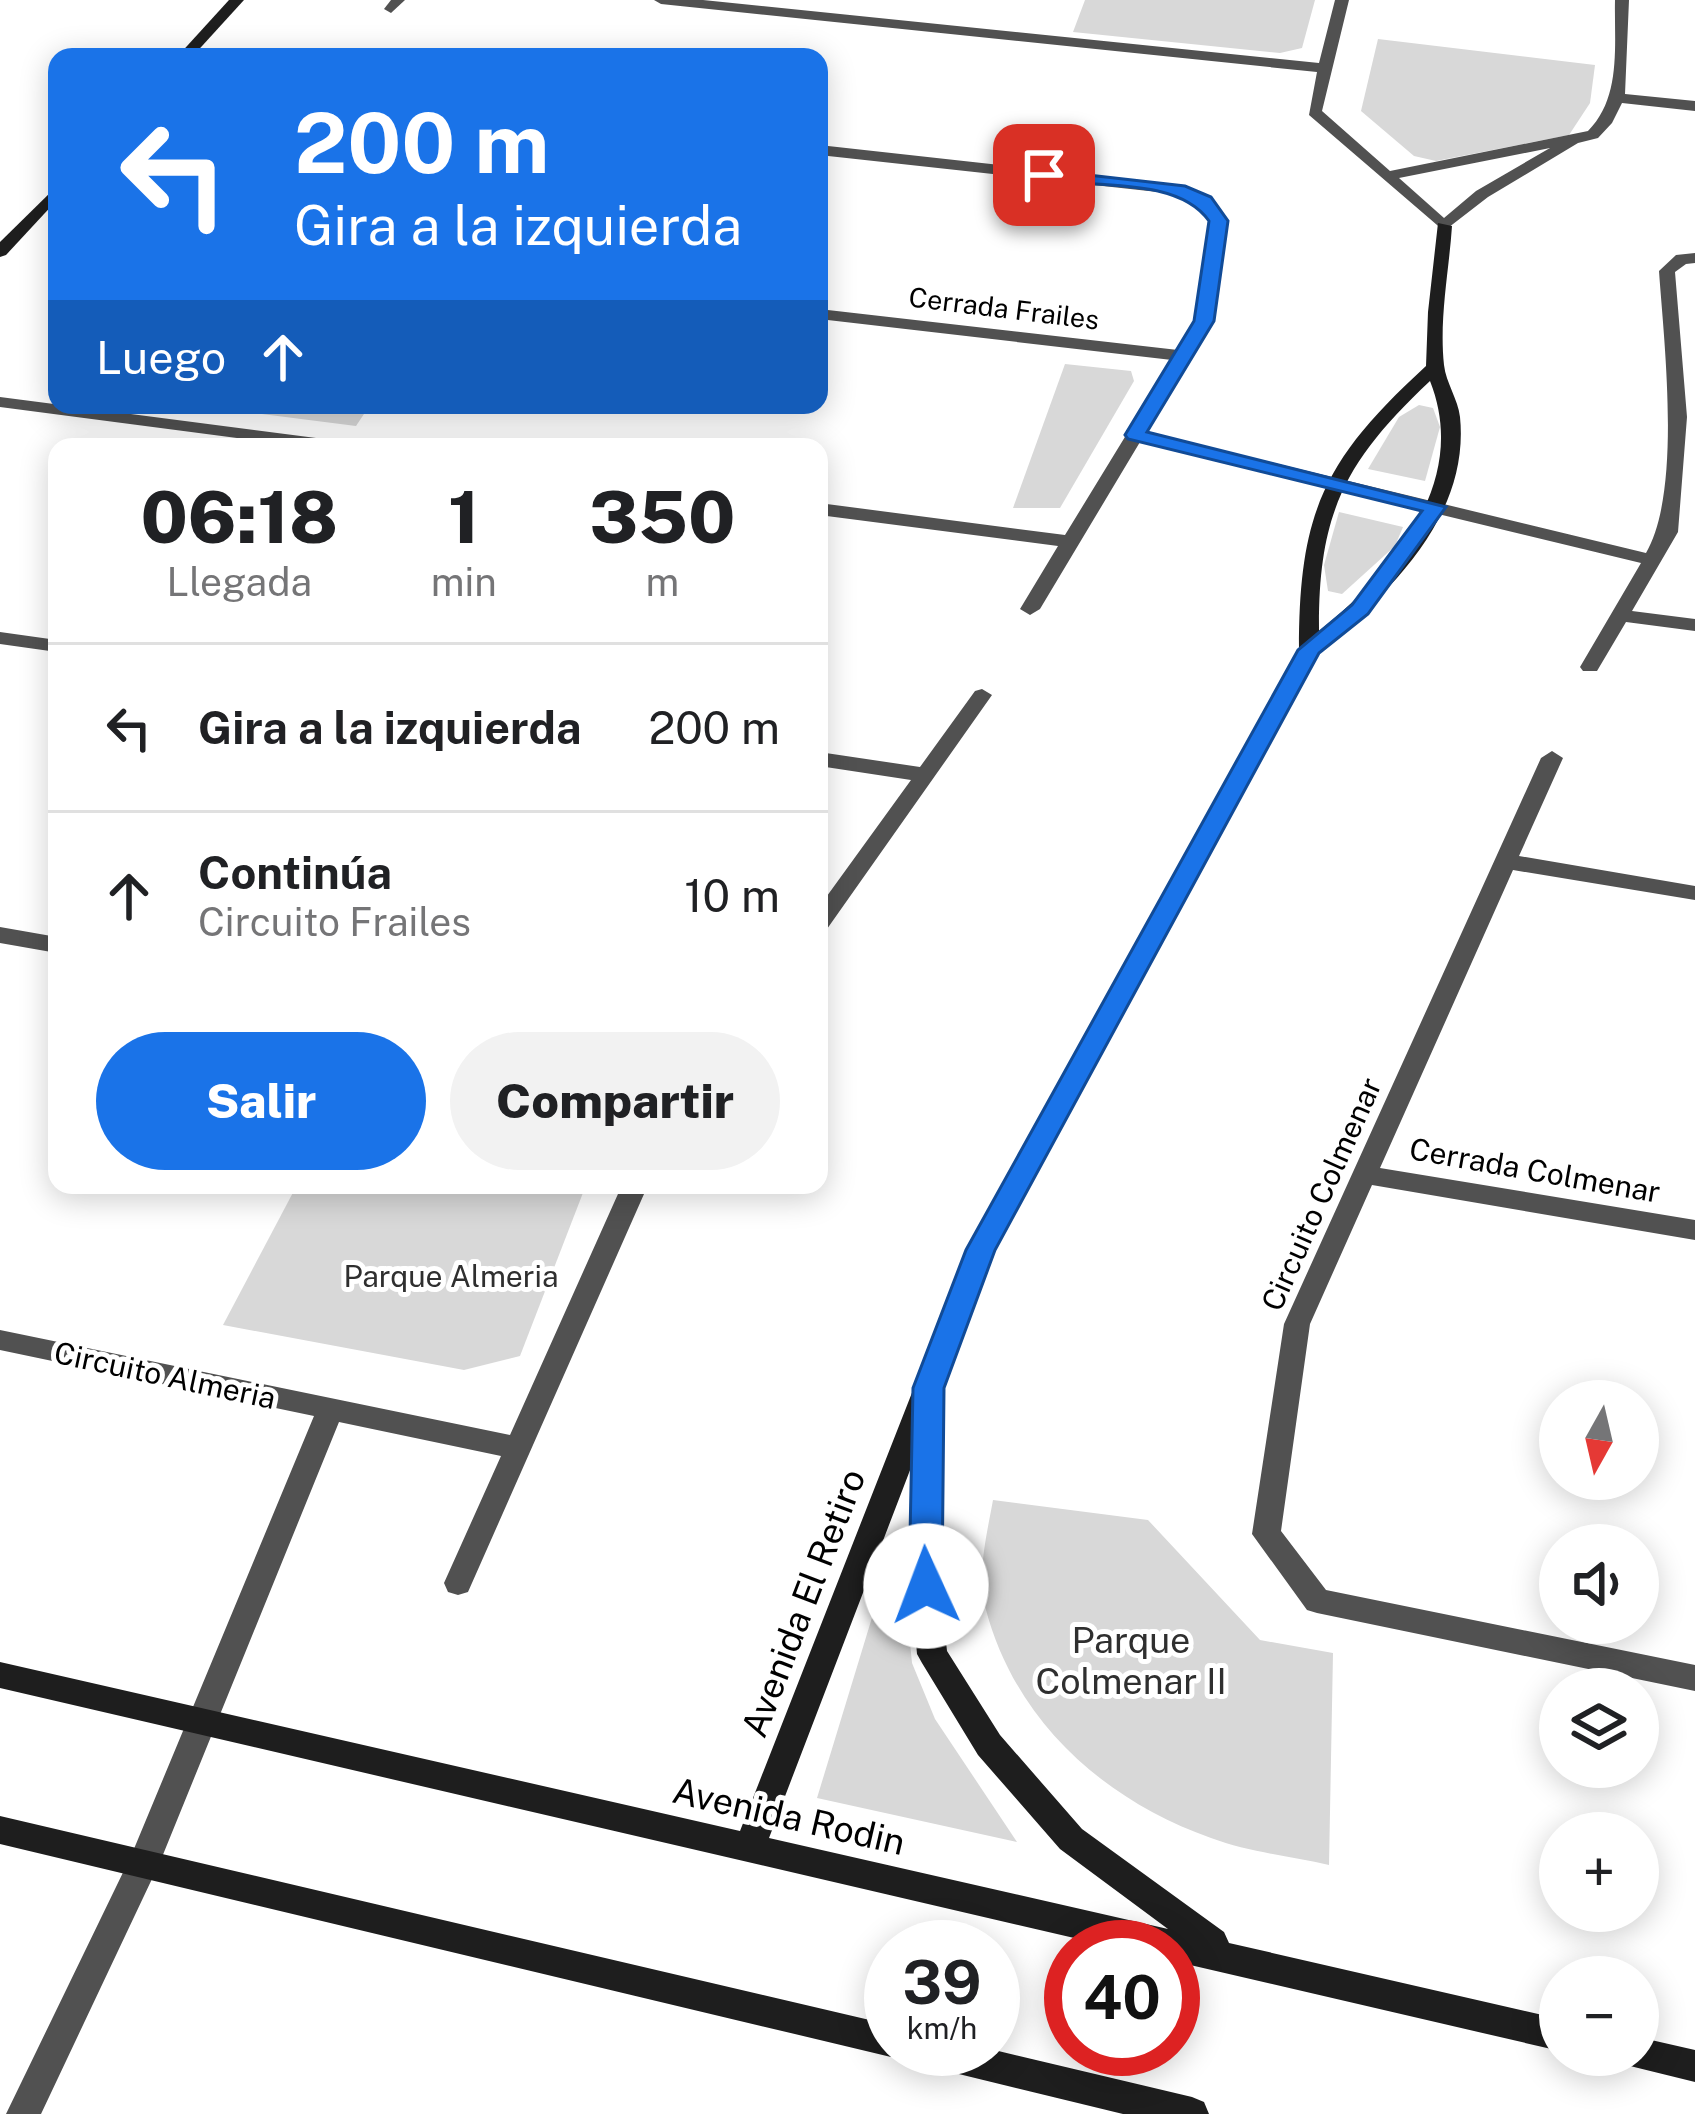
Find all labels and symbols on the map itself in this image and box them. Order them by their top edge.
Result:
pin [993,124,1095,226]
street label: Cerrada Frailes [907,280,1101,336]
street label: Circuito Colmenar [1253,1072,1389,1316]
street label: Cerrada Colmenar [1407,1130,1663,1210]
park label: Parque Almeria [343,1258,559,1294]
street label: Circuito Almeria [51,1334,279,1416]
north arrow [1539,1380,1659,1500]
street label: Avenida El Retiro [733,1463,873,1743]
position arrow [863,1523,989,1649]
park label: Parque Colmenar II [1035,1619,1227,1702]
street label: Avenida Rodin [669,1769,909,1863]
speed limit sign: 40 [1044,1920,1200,2076]

